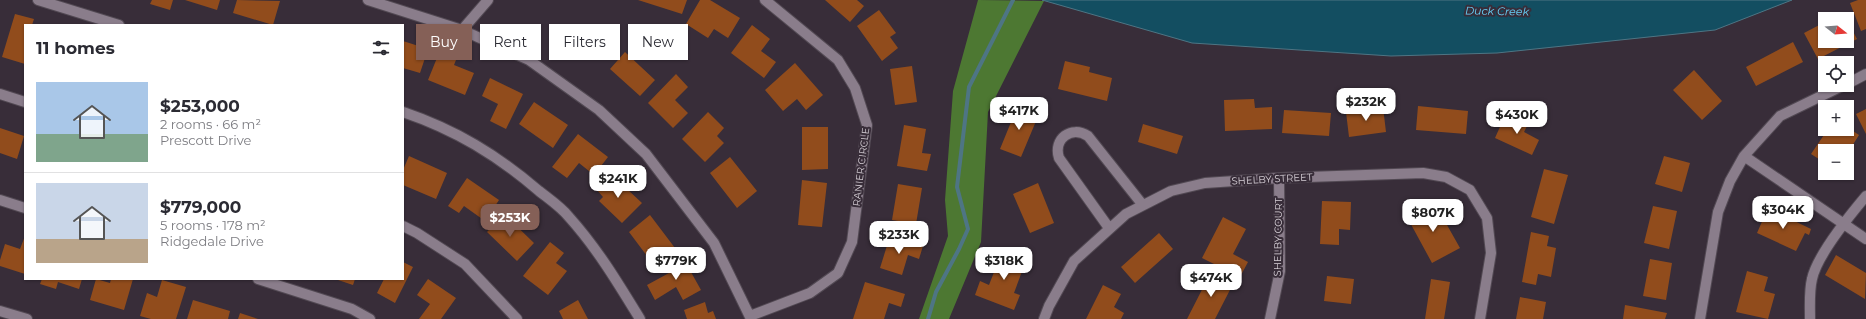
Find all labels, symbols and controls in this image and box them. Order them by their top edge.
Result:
water label: Duck Creek [1465,3,1530,19]
north arrow [1818,12,1854,48]
map controls [1818,12,1854,180]
chip: Buy [416,24,472,60]
chip: Rent [480,24,541,60]
chip: Filters [549,24,620,60]
chip: New [628,24,688,60]
icon: filters [370,37,392,59]
text: 11 homes [36,38,115,58]
button: locate [1818,56,1854,92]
pin: $232K [1338,88,1394,122]
text: $232K [1346,93,1386,109]
text: $253,000 [160,96,240,116]
pin: $417K [991,97,1047,131]
icon: home [68,98,116,146]
button: + [1818,100,1854,136]
pin: $430K [1489,101,1545,135]
text: $417K [999,102,1039,118]
text: $430K [1495,106,1539,122]
text: 2 rooms · 66 m² [160,116,261,132]
street label: RANIER CIRCLE [850,127,872,207]
text: Prescott Drive [160,132,251,148]
button: − [1818,144,1854,180]
pin: $241K [590,165,646,199]
text: $241K [598,170,638,186]
street label: SHELBY STREET [1231,170,1313,188]
pin: $304K [1755,196,1811,230]
text: $779,000 [160,197,241,217]
street label: SHELBY COURT [1271,197,1285,277]
icon: home [68,199,116,247]
pin: $807K [1405,199,1461,233]
text: $304K [1761,201,1805,217]
pin: $253K [482,204,538,238]
text: $807K [1411,204,1455,220]
text: $253K [490,209,530,225]
text: 5 rooms · 178 m² [160,217,266,233]
pin: $233K [871,221,927,255]
text: $233K [879,226,919,242]
text: Ridgedale Drive [160,233,264,249]
pin: $779K [648,247,704,281]
pin: $318K [976,247,1032,281]
text: $779K [655,252,697,268]
text: $318K [984,252,1024,268]
pin: $474K [1183,264,1239,298]
text: $474K [1190,269,1232,285]

